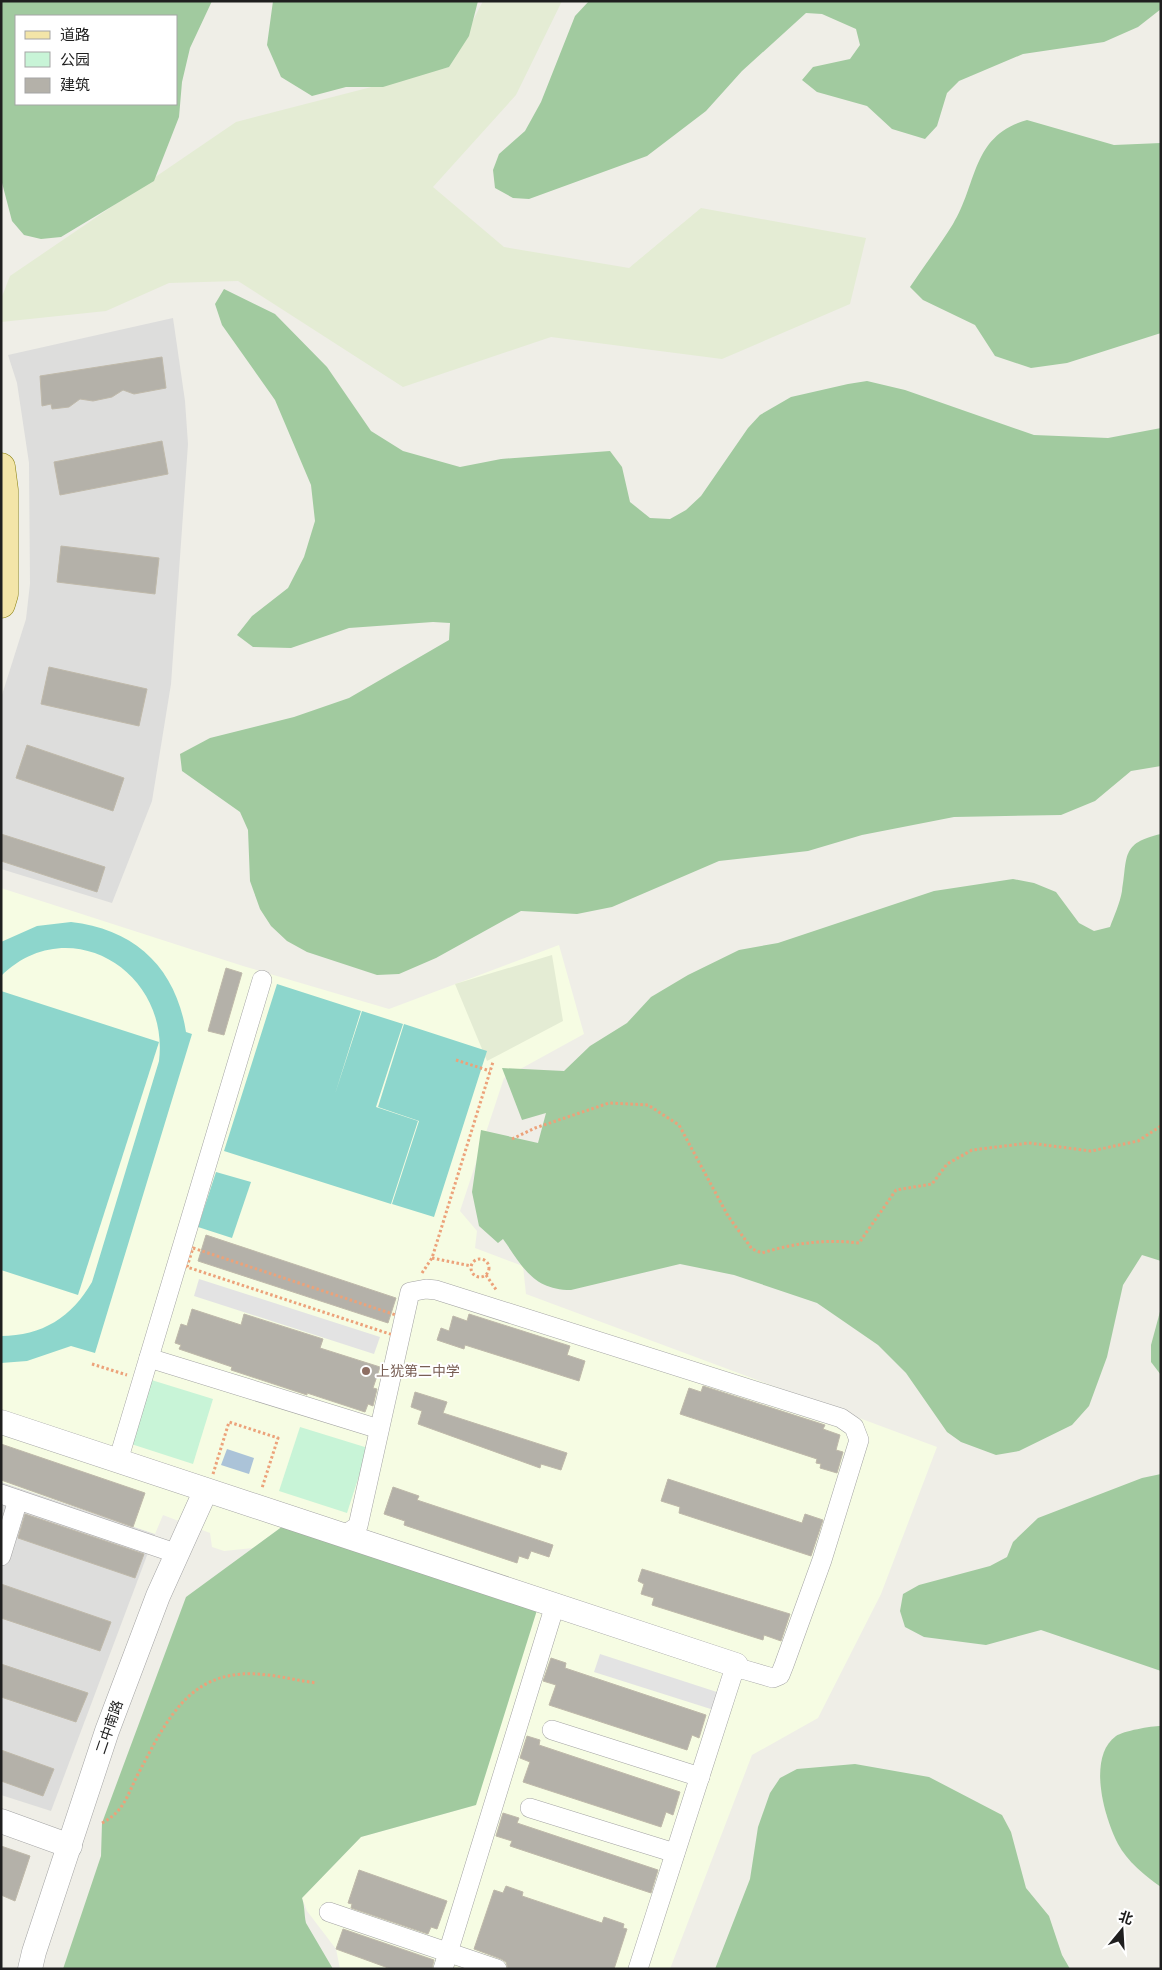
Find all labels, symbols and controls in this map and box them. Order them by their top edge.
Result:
legend [15,15,178,105]
text: 道路 [60,25,90,43]
text: 公园 [60,50,90,68]
text: 建筑 [60,75,90,93]
place label: 上犹第二中学 [376,1362,460,1379]
marker: 上犹第二中学 [360,1365,372,1377]
street label: 二中南路 [91,1698,126,1756]
north arrow [1097,1905,1147,1955]
text: 北 [1117,1907,1135,1927]

